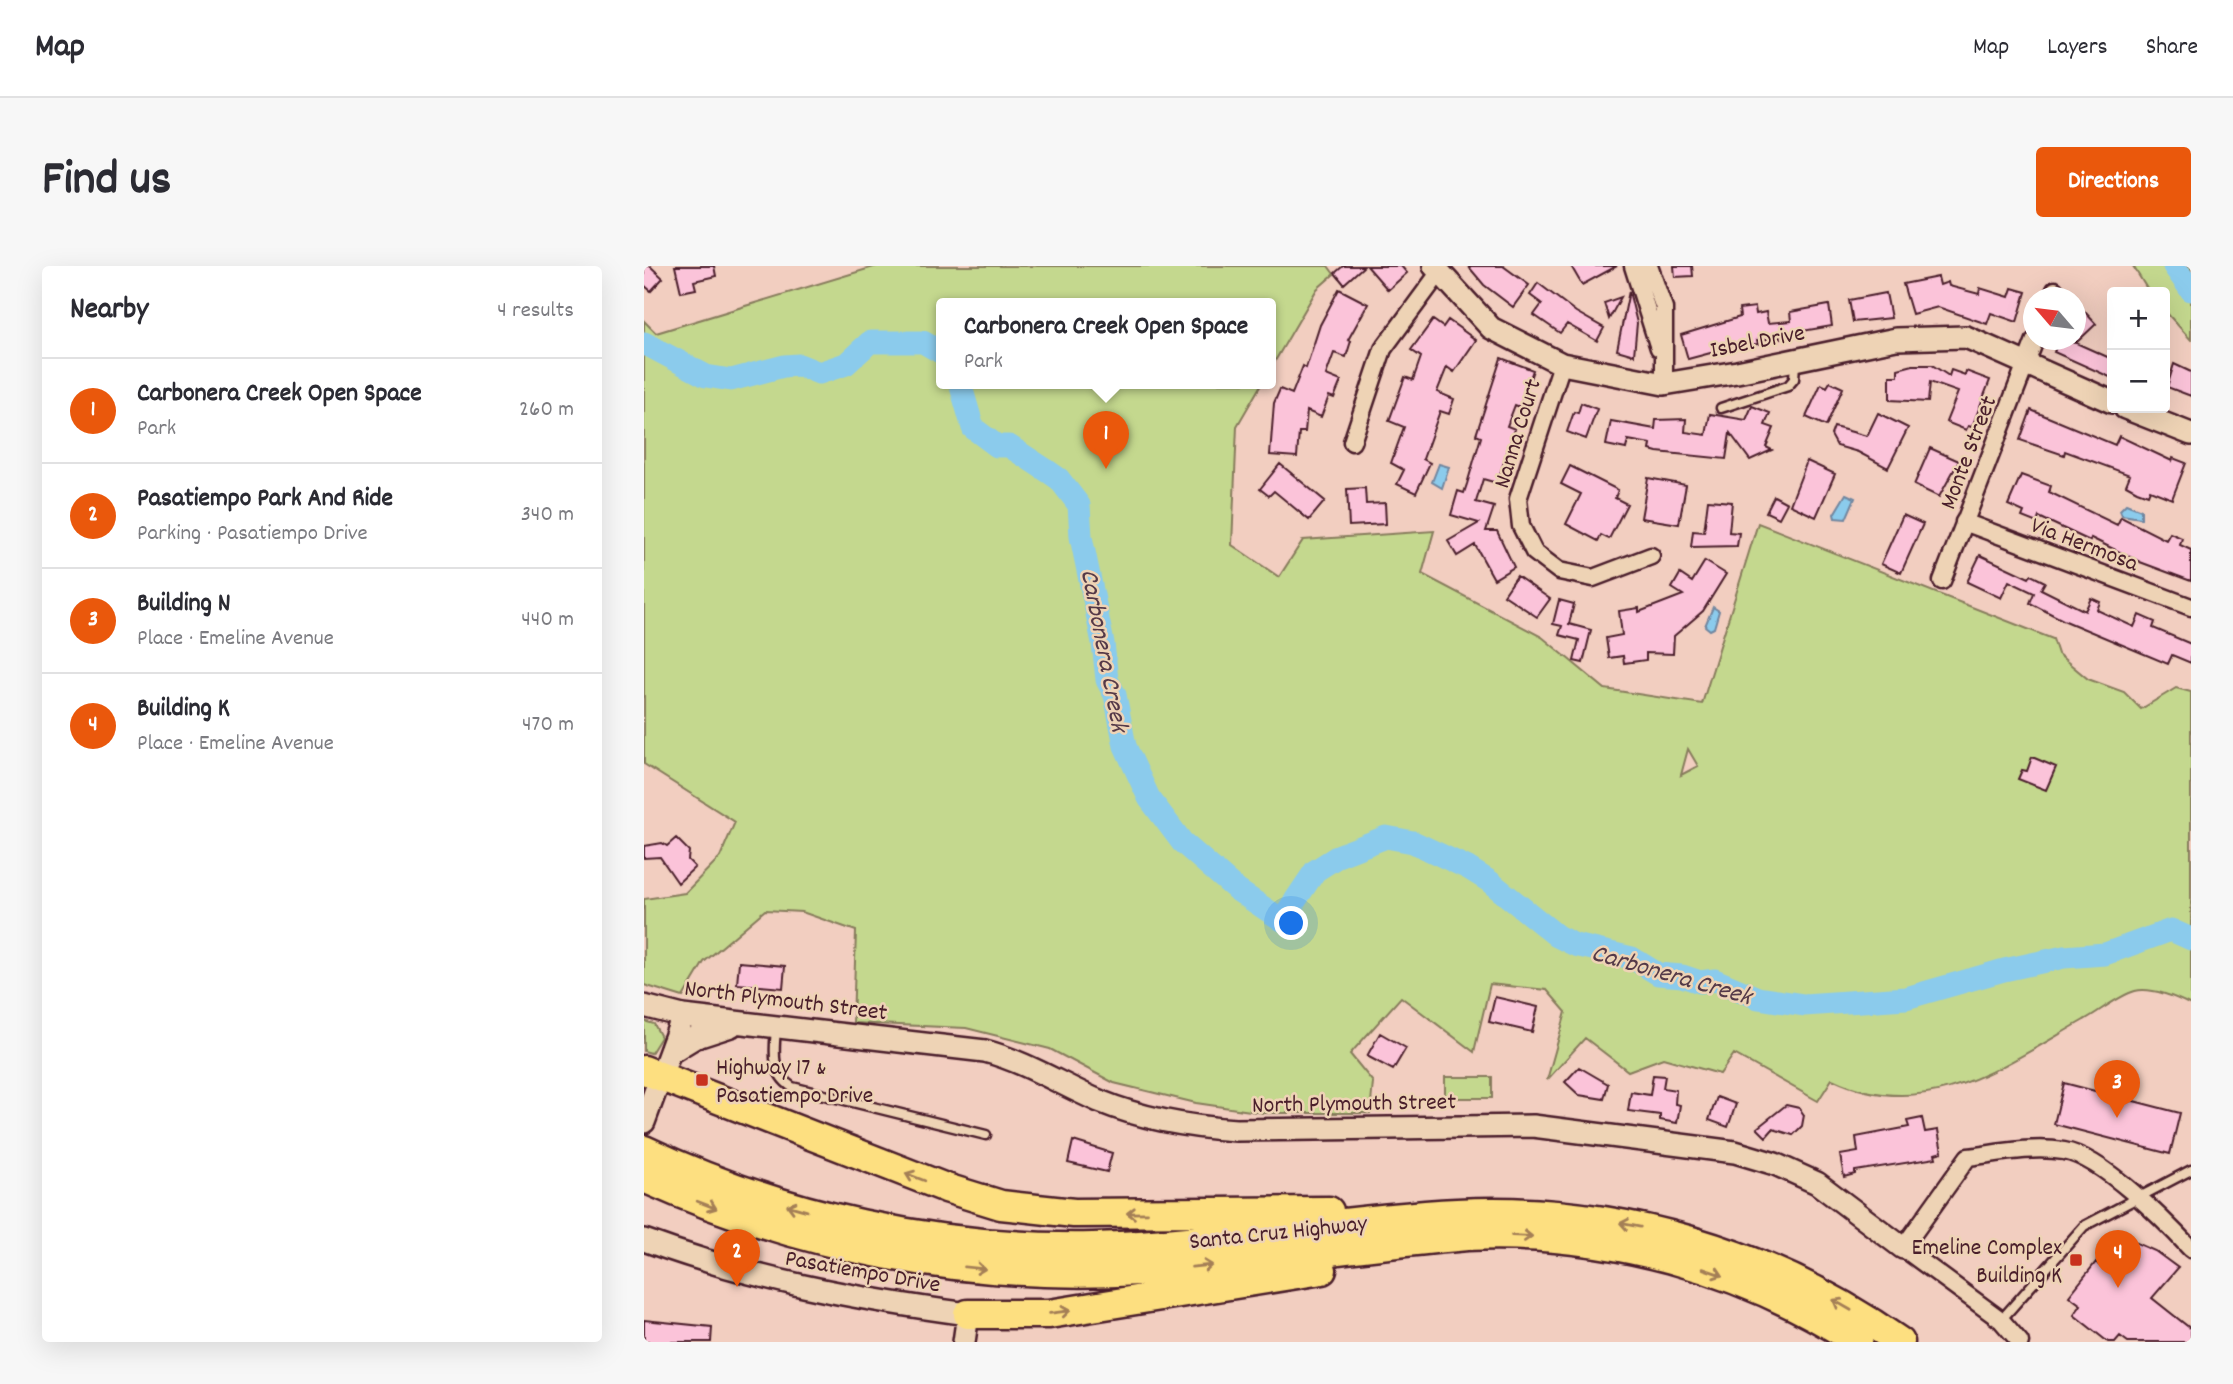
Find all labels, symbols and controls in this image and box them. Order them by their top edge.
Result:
text: Map [35,25,85,72]
text: Map [1973,31,2009,65]
text: Layers [2047,31,2108,65]
text: Share [2146,31,2198,65]
text: Find us [42,147,171,217]
button: Directions [2036,147,2191,217]
north arrow [2023,287,2086,350]
map controls [2107,287,2170,413]
button: + [2107,287,2170,350]
text: Nearby [70,290,148,333]
text: 4 results [497,295,574,328]
popup [936,298,1276,389]
text: Carbonera Creek Open Space [964,309,1248,346]
street label: Isbel Drive [1707,317,1808,369]
text: Park [964,346,1003,379]
button: − [2107,350,2170,413]
street label: Nanna Court [1486,375,1552,493]
text: Carbonera Creek Open Space [137,376,422,413]
street label: Monte Street [1933,391,2007,515]
text: 1 [90,394,96,427]
text: 260 m [519,394,574,427]
pin: 1 [1083,411,1129,469]
text: Park [137,413,176,446]
text: Pasatiempo Park And Ride [137,481,393,518]
text: 2 [88,499,98,532]
text: 340 m [521,499,574,532]
street label: Via Hermosa [2025,510,2143,582]
text: Parking · Pasatiempo Drive [137,518,368,551]
water label: Carbonera Creek [1069,566,1137,737]
text: Building N [137,586,231,623]
text: 3 [88,604,98,637]
text: 440 m [521,604,574,637]
text: Place · Emeline Avenue [137,623,334,656]
text: Building K [137,691,230,728]
text: 4 [88,709,98,742]
text: 470 m [522,709,574,742]
text: Place · Emeline Avenue [137,728,334,761]
your location [1274,906,1308,940]
water label: Carbonera Creek [1587,936,1758,1018]
street label: North Plymouth Street [682,973,889,1031]
place label: Highway 17 & Pasatiempo Drive [716,1052,873,1114]
pin: 3 [2094,1060,2140,1118]
marker: Highway 17 & Pasatiempo Drive [694,1072,710,1088]
street label: North Plymouth Street [1252,1086,1457,1124]
one-way arrow [904,1169,926,1182]
one-way arrow [695,1200,717,1212]
one-way arrow [786,1200,808,1213]
one-way arrow [1126,1206,1149,1220]
street label: Santa Cruz Highway [1188,1208,1370,1260]
one-way arrow [1619,1218,1642,1232]
pin: 2 [714,1229,760,1287]
one-way arrow [1510,1229,1533,1242]
pin: 4 [2095,1230,2141,1288]
place label: Emeline Complex Building K [1912,1232,2062,1294]
street label: Pasatiempo Drive [782,1243,943,1303]
marker: Emeline Complex Building K [2068,1252,2084,1268]
one-way arrow [1190,1259,1213,1272]
one-way arrow [963,1262,986,1275]
one-way arrow [1702,1267,1724,1279]
one-way arrow [1833,1298,1853,1312]
one-way arrow [1048,1306,1071,1319]

